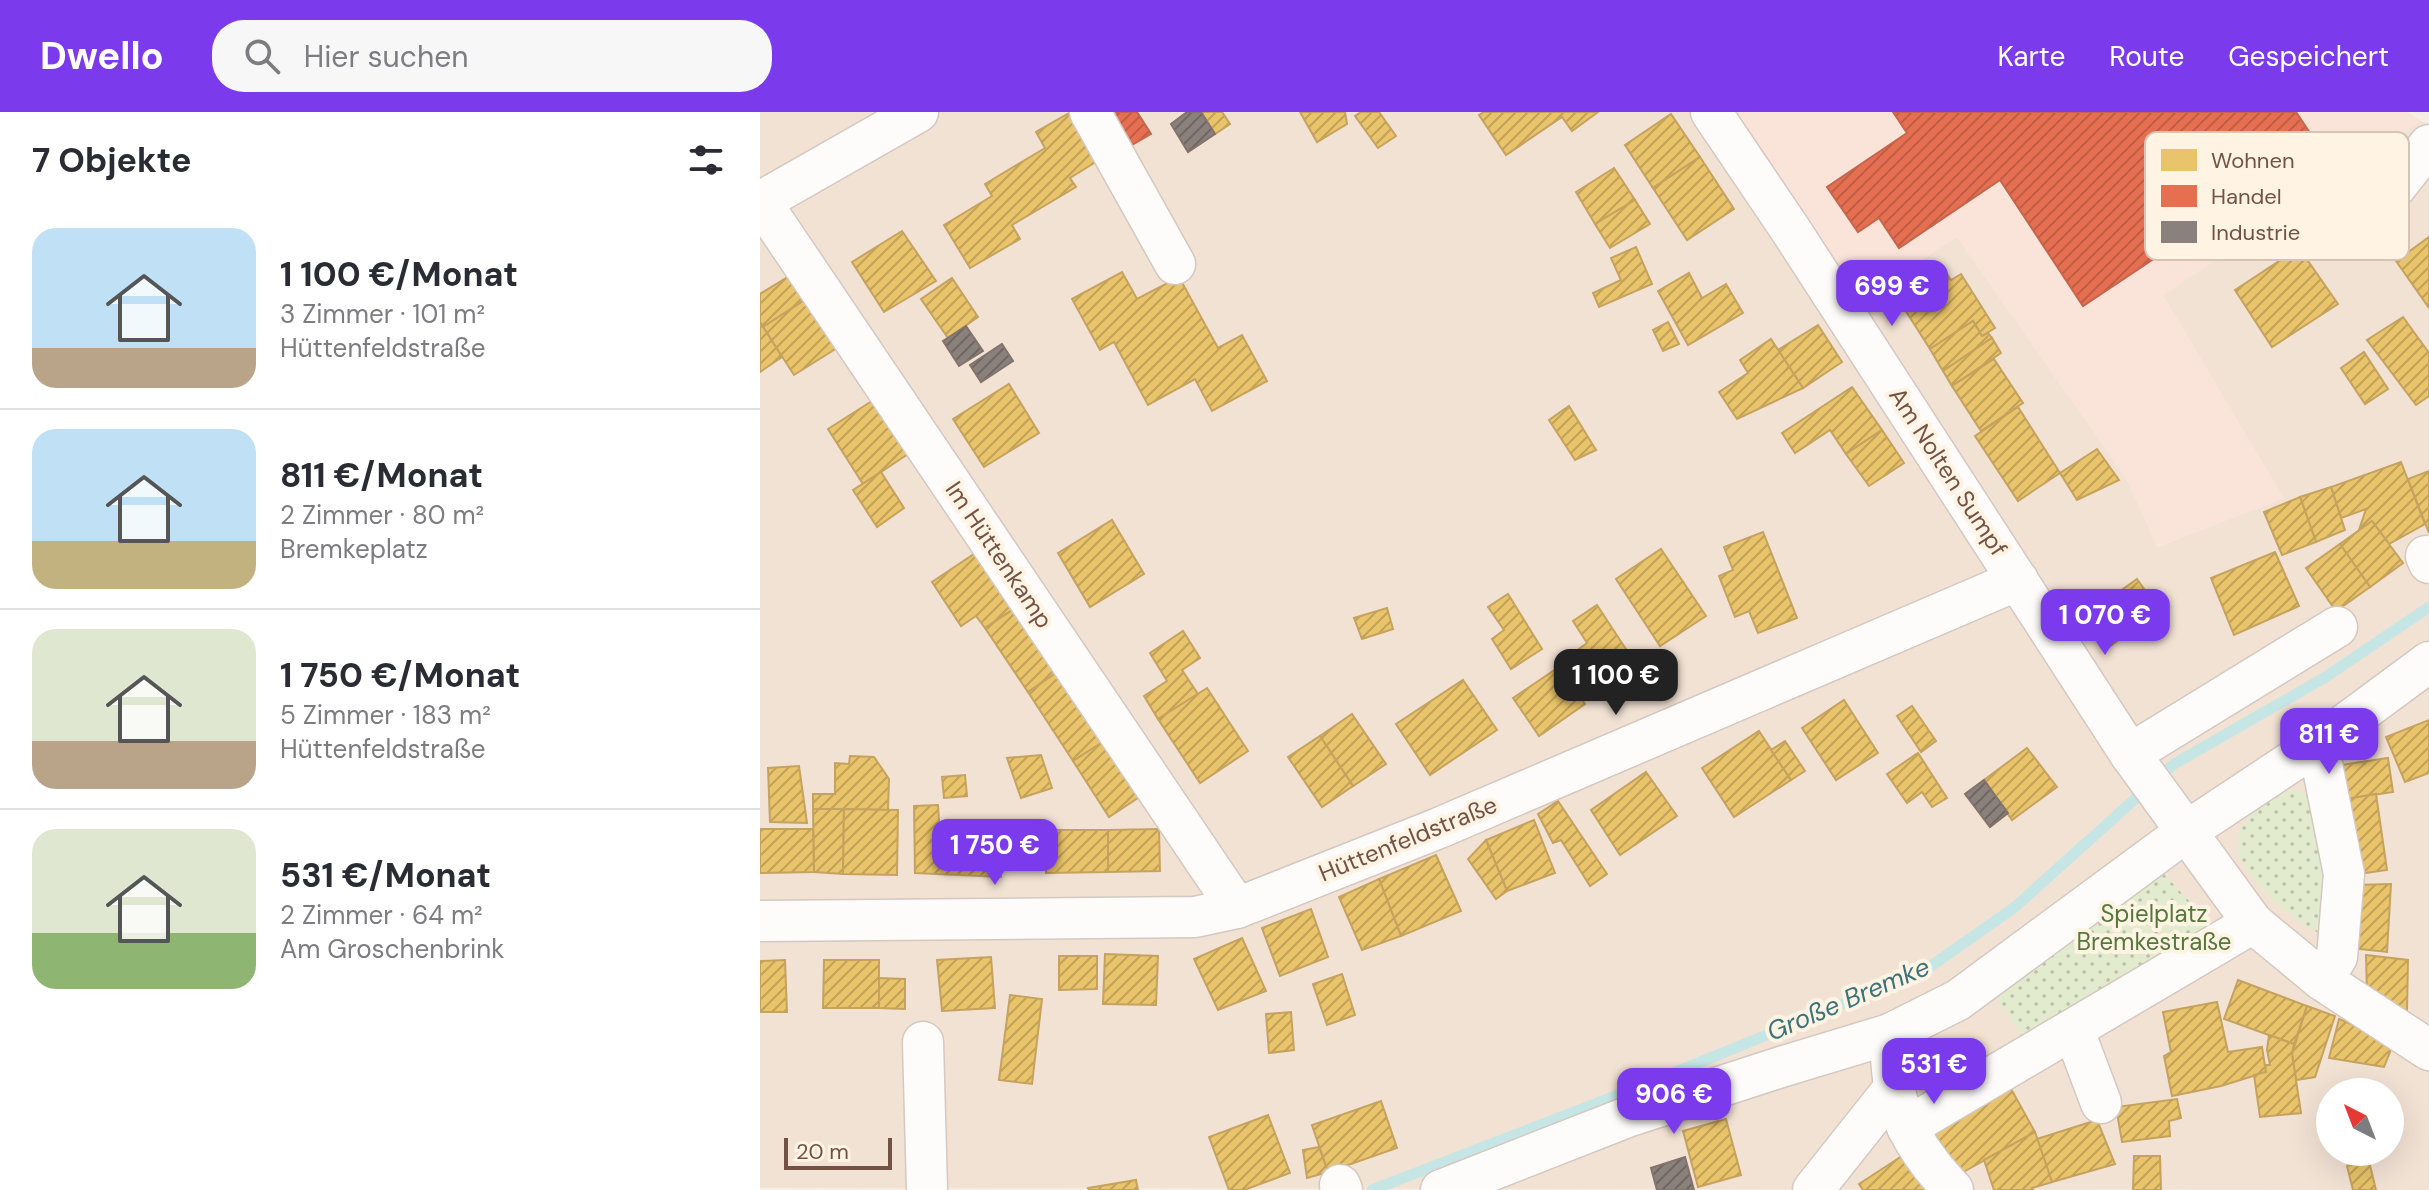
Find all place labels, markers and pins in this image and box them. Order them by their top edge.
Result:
pin: 699 € [1836,260,1948,328]
pin: 1 070 € [2031,589,2179,657]
pin: 1 100 € [1542,649,1690,717]
pin: 811 € [2273,708,2385,776]
pin: 1 750 € [921,819,1069,887]
pin: 531 € [1878,1038,1990,1106]
pin: 906 € [1618,1068,1730,1136]

